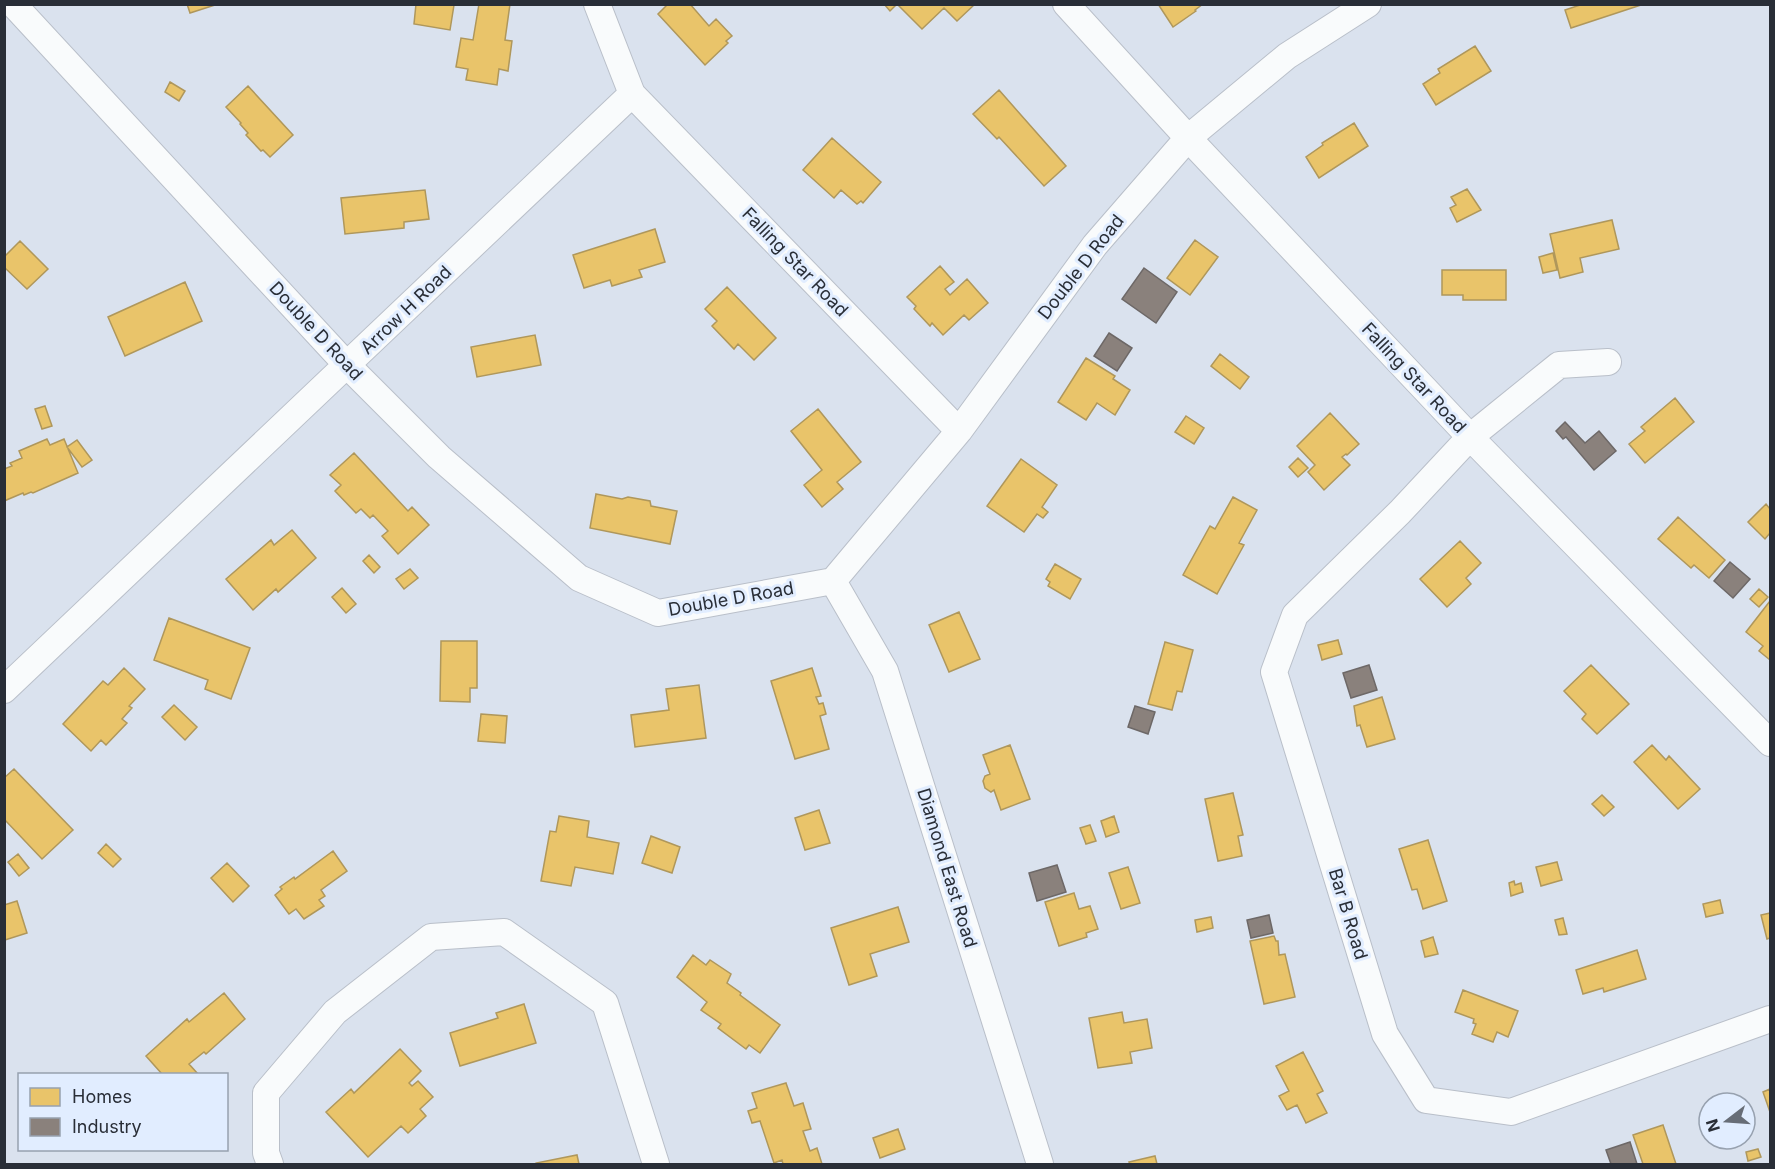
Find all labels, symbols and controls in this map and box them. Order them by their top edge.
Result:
street label: Falling Star Road [738,203,853,320]
street label: Double D Road [1033,210,1128,323]
street label: Arrow H Road [356,261,455,358]
street label: Double D Road [265,277,367,384]
street label: Falling Star Road [1358,318,1471,437]
street label: Double D Road [667,577,795,620]
street label: Diamond East Road [913,786,982,950]
street label: Bar B Road [1325,866,1372,962]
legend [18,1073,228,1151]
text: Homes [72,1086,132,1107]
north arrow [1697,1091,1757,1151]
text: Industry [72,1116,142,1137]
text: N [1701,1117,1724,1134]

